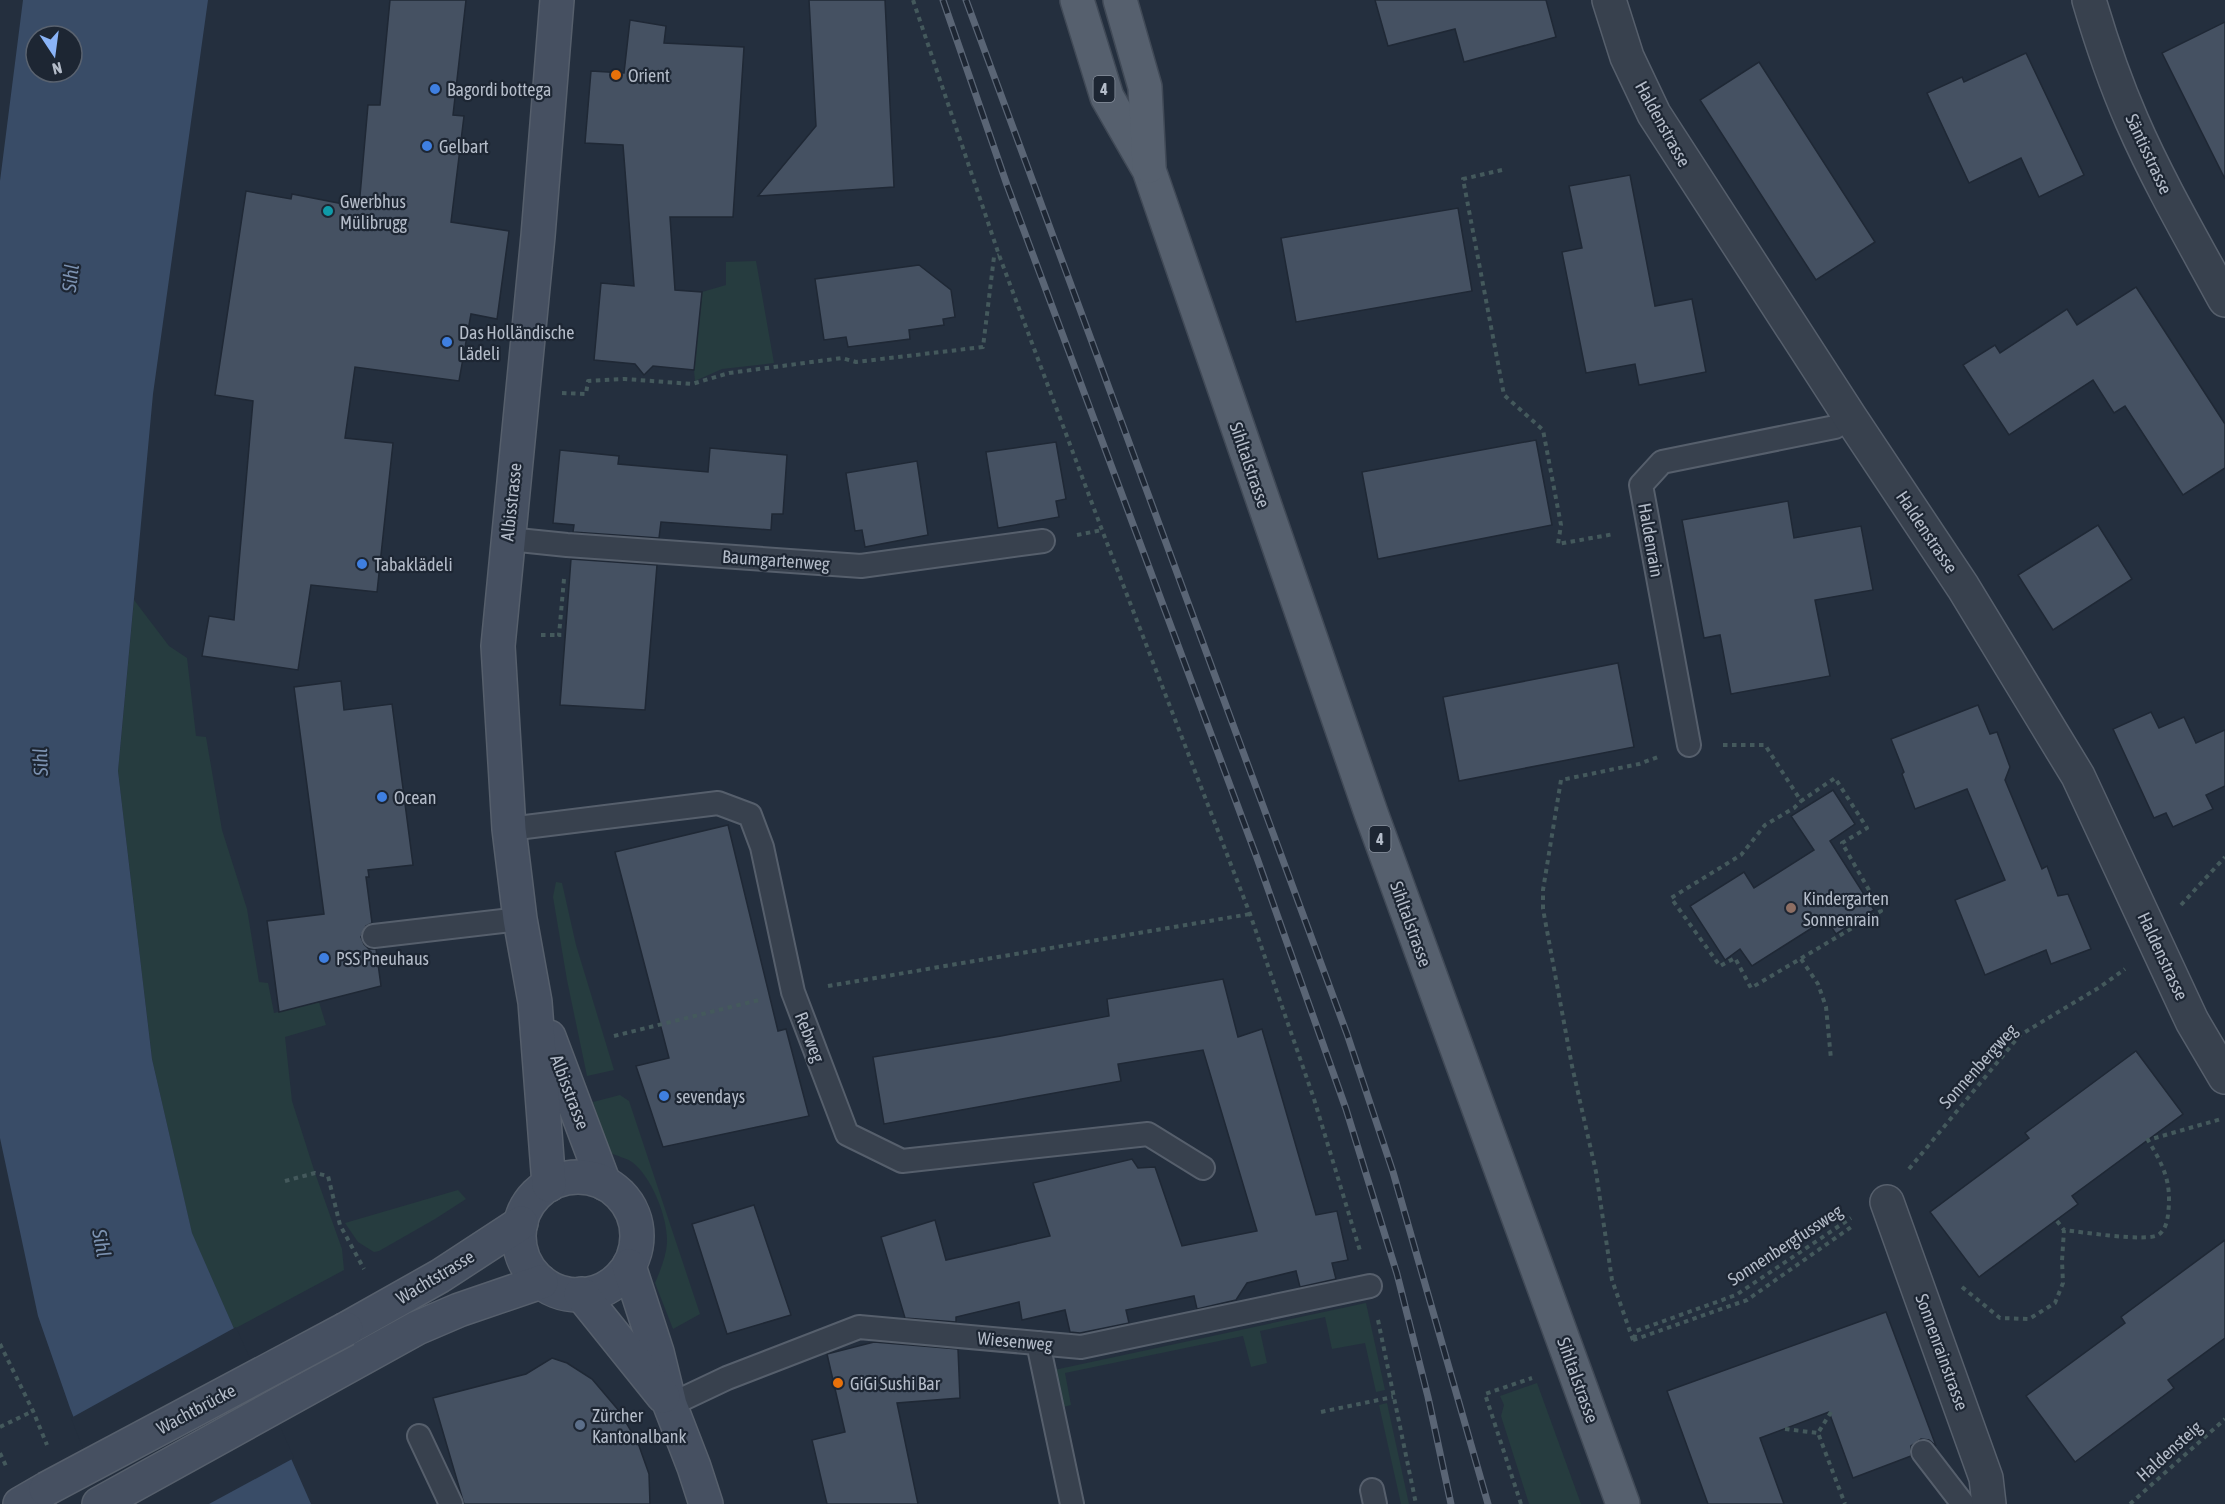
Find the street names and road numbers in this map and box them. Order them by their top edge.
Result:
road number: 4 [1094,76,1114,102]
street label: Haldenstrasse [1631,78,1695,170]
street label: Säntisstrasse [2121,111,2177,197]
street label: Sihltalstrasse [1226,419,1274,511]
street label: Albisstrasse [496,462,526,542]
street label: Haldenstrasse [1892,487,1962,577]
street label: Haldenrain [1634,501,1668,579]
street label: Baumgartenweg [721,546,831,574]
road number: 4 [1370,826,1390,852]
street label: Sihltalstrasse [1386,878,1436,970]
street label: Haldenstrasse [2133,909,2193,1003]
street label: Rebweg [791,1009,829,1065]
street label: Sonnenbergweg [1935,1019,2021,1112]
street label: Albisstrasse [546,1052,594,1132]
street label: Sonnenbergfussweg [1724,1200,1846,1290]
street label: Wachtstrasse [392,1246,478,1308]
street label: Sonnenrainstrasse [1911,1291,1973,1413]
street label: Wiesenweg [977,1327,1054,1355]
street label: Sihltalstrasse [1553,1334,1603,1426]
street label: Wachtbrücke [153,1379,239,1439]
street label: Haldensteig [2132,1416,2206,1486]

